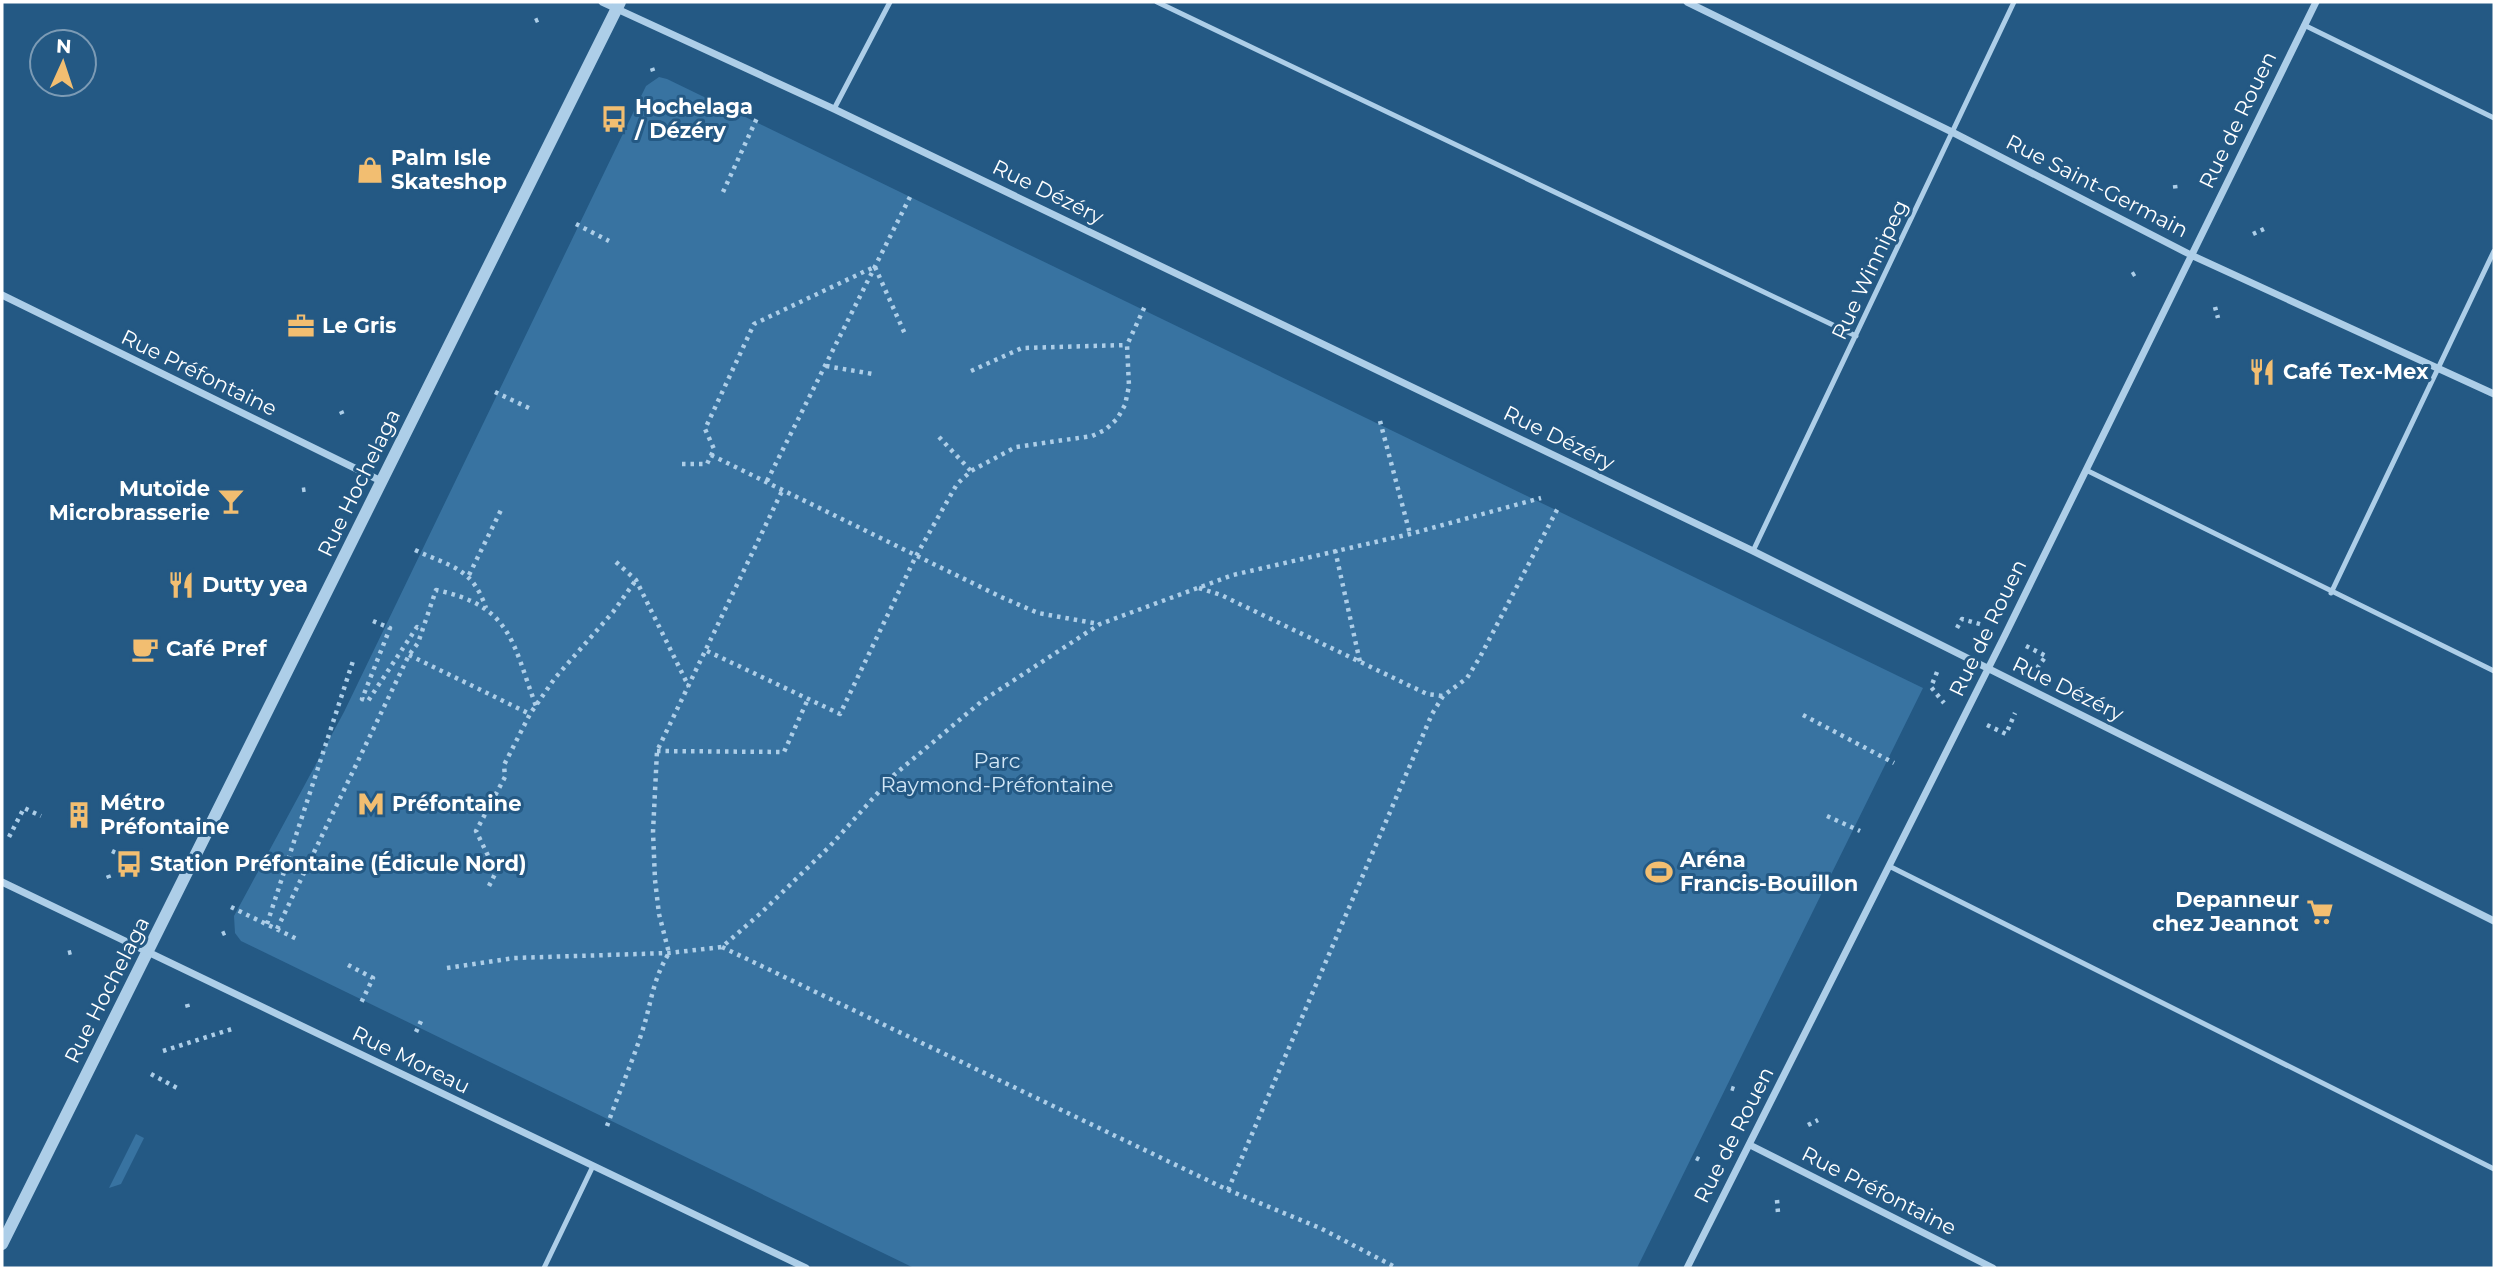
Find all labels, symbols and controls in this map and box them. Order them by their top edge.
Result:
north arrow [28,28,98,98]
text: N [56,35,72,58]
street label: Rue de Rouen [2194,47,2281,192]
place label: Hochelaga / Dézéry [634,94,753,143]
bus stop icon: Hochelaga / Dézéry [599,104,629,134]
street label: Rue Saint-Germain [2002,129,2192,242]
place label: Palm Isle Skateshop [391,145,507,194]
street label: Rue Dézéry [989,154,1108,229]
shop icon: Palm Isle Skateshop [355,155,385,185]
street label: Rue Winnipeg [1826,196,1913,344]
office icon: Le Gris [286,311,316,341]
place label: Le Gris [322,313,396,338]
street label: Rue Préfontaine [117,324,281,421]
restaurant icon: Café Tex-Mex [2247,357,2277,387]
place label: Café Tex-Mex [2283,359,2429,384]
street label: Rue Dézéry [1500,400,1619,475]
street label: Rue Hochelaga [312,405,405,561]
place label: Mutoïde Microbrasserie [49,476,210,525]
bar icon: Mutoïde Microbrasserie [216,486,246,516]
street label: Rue de Rouen [1944,555,2031,700]
restaurant icon: Dutty yea [166,570,196,600]
place label: Dutty yea [202,572,308,597]
cafe icon: Café Pref [130,634,160,664]
place label: Café Pref [166,636,268,661]
street label: Rue Dézéry [2009,651,2128,726]
park label: Parc Raymond-Préfontaine [880,748,1114,797]
metro station icon: Préfontaine [356,789,386,819]
place label: Métro Préfontaine [100,790,229,839]
place label: Préfontaine [392,791,521,816]
building icon: Métro Préfontaine [64,800,94,830]
place label: Aréna Francis-Bouillon [1679,847,1858,896]
bus stop icon: Station Préfontaine (Édicule Nord) [114,849,144,879]
place label: Station Préfontaine (Édicule Nord) [150,851,527,876]
sports icon: Aréna Francis-Bouillon [1644,857,1674,887]
place label: Depanneur chez Jeannot [2152,887,2299,936]
supermarket icon: Depanneur chez Jeannot [2305,897,2335,927]
street label: Rue Hochelaga [59,912,154,1067]
street label: Rue Moreau [348,1020,474,1099]
street label: Rue de Rouen [1689,1063,1779,1207]
street label: Rue Préfontaine [1798,1141,1961,1240]

